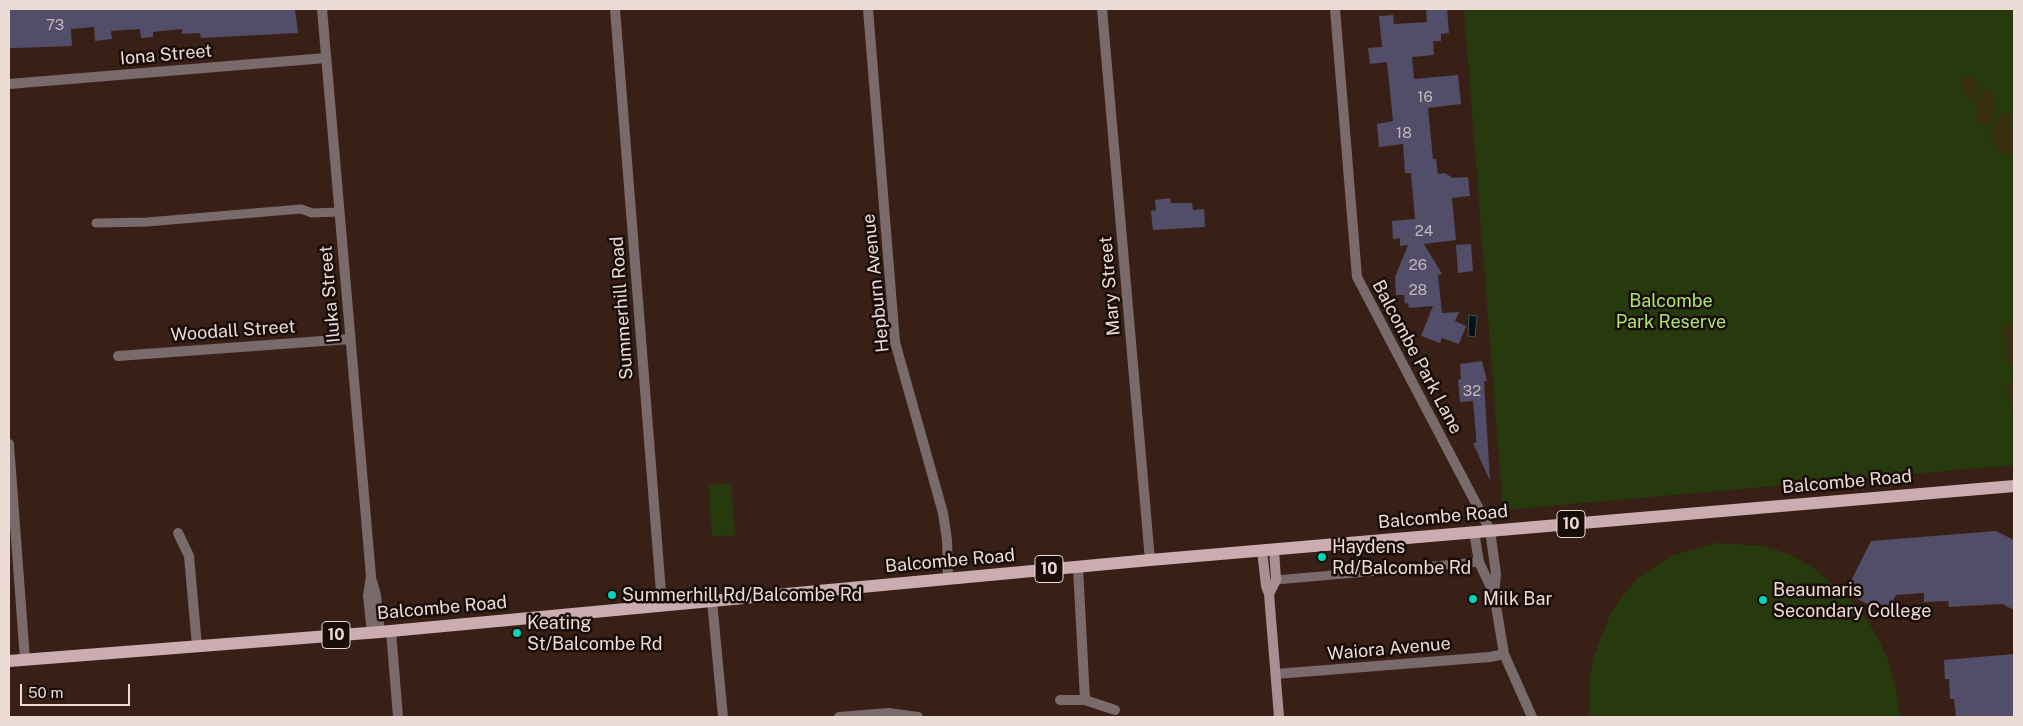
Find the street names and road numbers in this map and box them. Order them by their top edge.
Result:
street label: Iona Street [119,40,213,70]
street label: Hepburn Avenue [858,213,894,353]
street label: Mary Street [1095,235,1125,337]
street label: Summerhill Road [606,236,638,380]
street label: Iluka Street [315,244,345,344]
street label: Balcombe Park Lane [1367,276,1467,438]
street label: Woodall Street [170,316,296,346]
street label: Balcombe Road [1781,466,1913,498]
street label: Balcombe Road [1377,501,1509,533]
road number: 10 [1557,510,1585,538]
street label: Balcombe Road [884,545,1016,577]
road number: 10 [1035,556,1063,582]
street label: Balcombe Road [376,592,508,624]
road number: 10 [322,622,350,648]
street label: Waiora Avenue [1326,633,1452,665]

